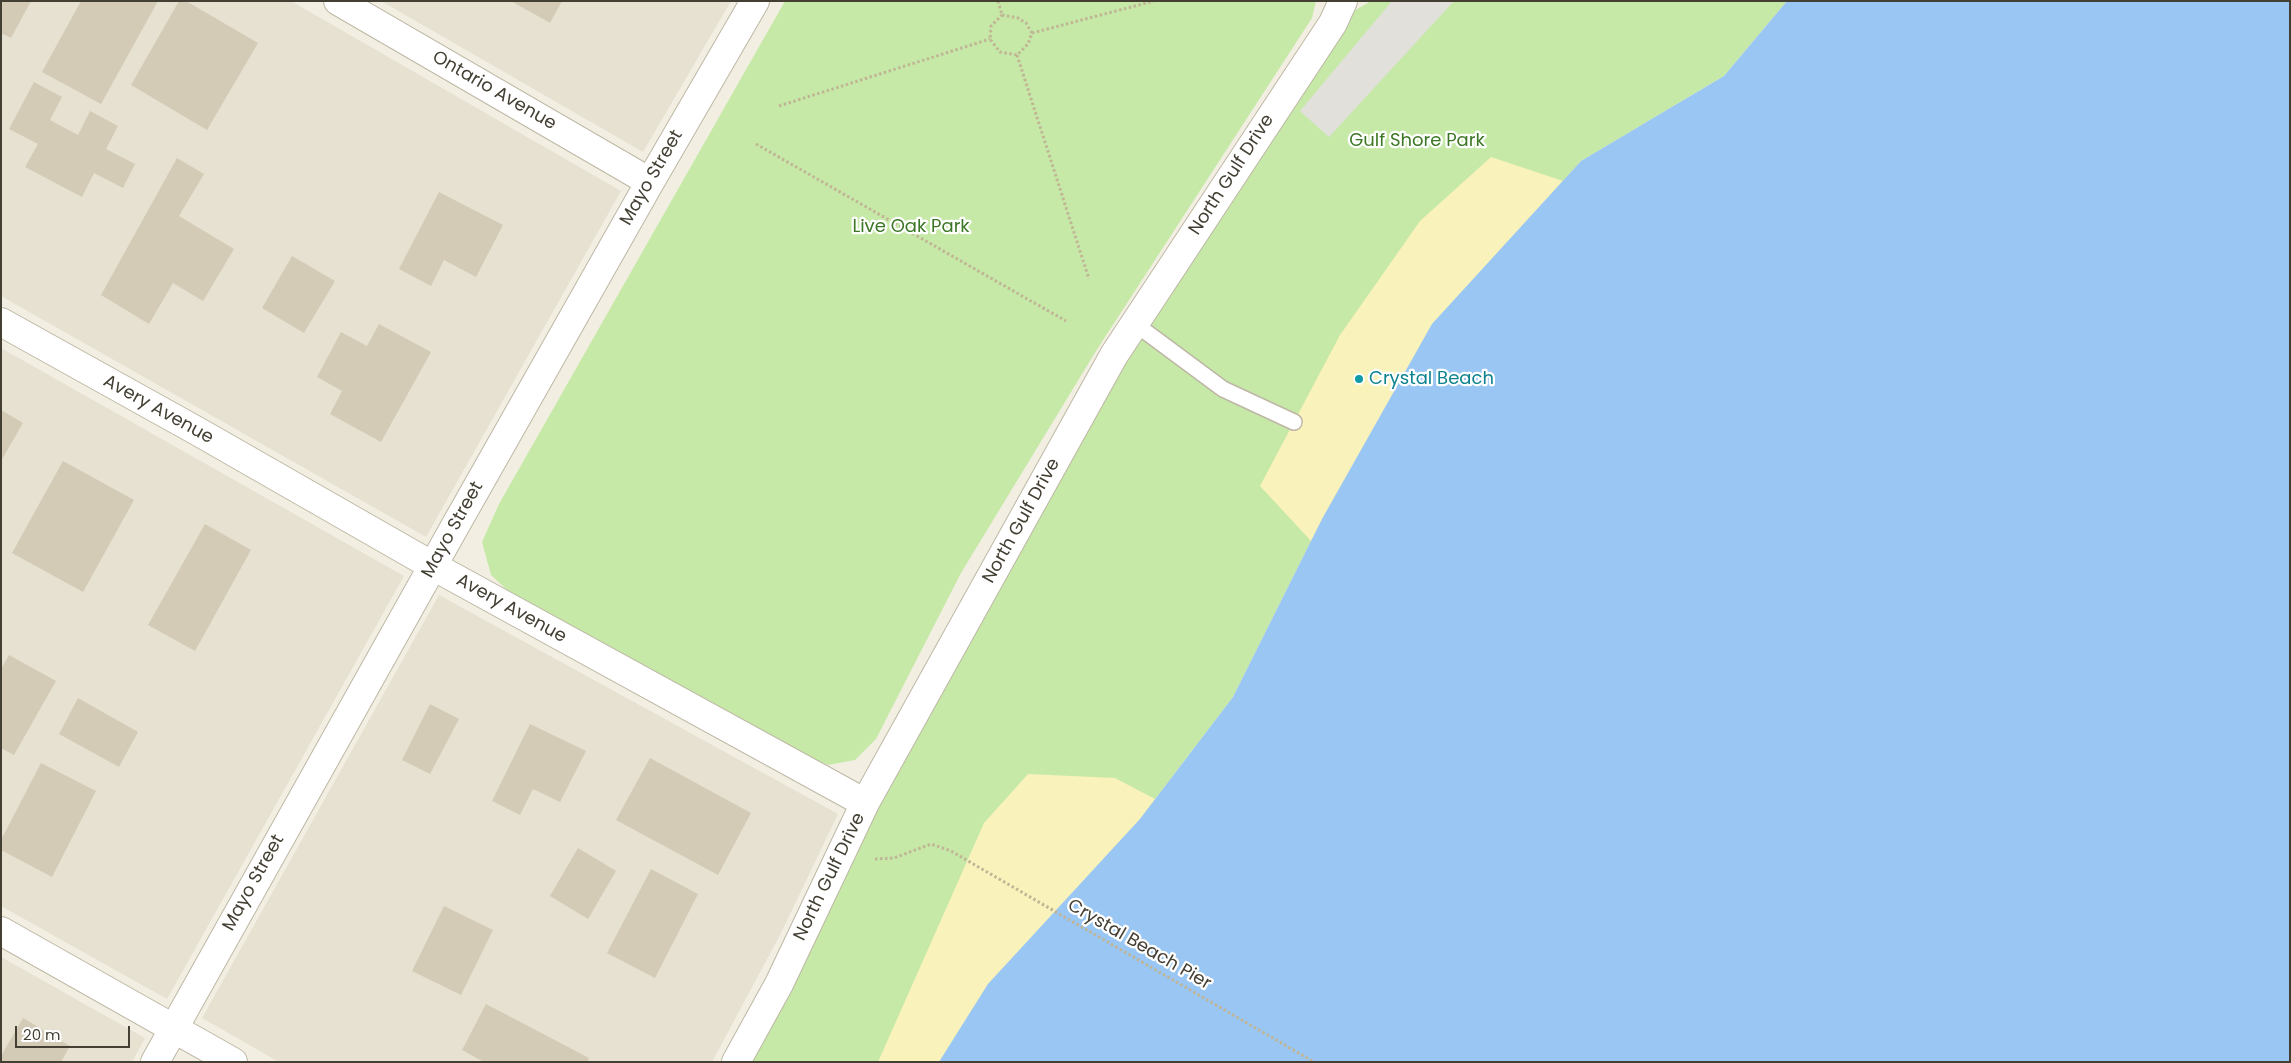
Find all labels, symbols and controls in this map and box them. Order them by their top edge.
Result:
street label: Ontario Avenue [428,47,560,135]
street label: North Gulf Drive [1185,111,1279,239]
street label: Mayo Street [616,126,688,230]
park label: Gulf Shore Park [1349,130,1485,152]
park label: Live Oak Park [852,216,970,238]
place label: Crystal Beach [1369,368,1494,390]
street label: Avery Avenue [99,371,217,449]
marker: Crystal Beach [1353,373,1365,385]
street label: North Gulf Drive [979,455,1065,587]
street label: Mayo Street [418,478,488,582]
street label: Avery Avenue [452,570,570,648]
street label: North Gulf Drive [790,810,870,944]
street label: Mayo Street [219,831,289,935]
street label: Crystal Beach Pier [1063,895,1215,995]
scale bar [18,1016,132,1048]
text: 20 m [23,1024,61,1045]

